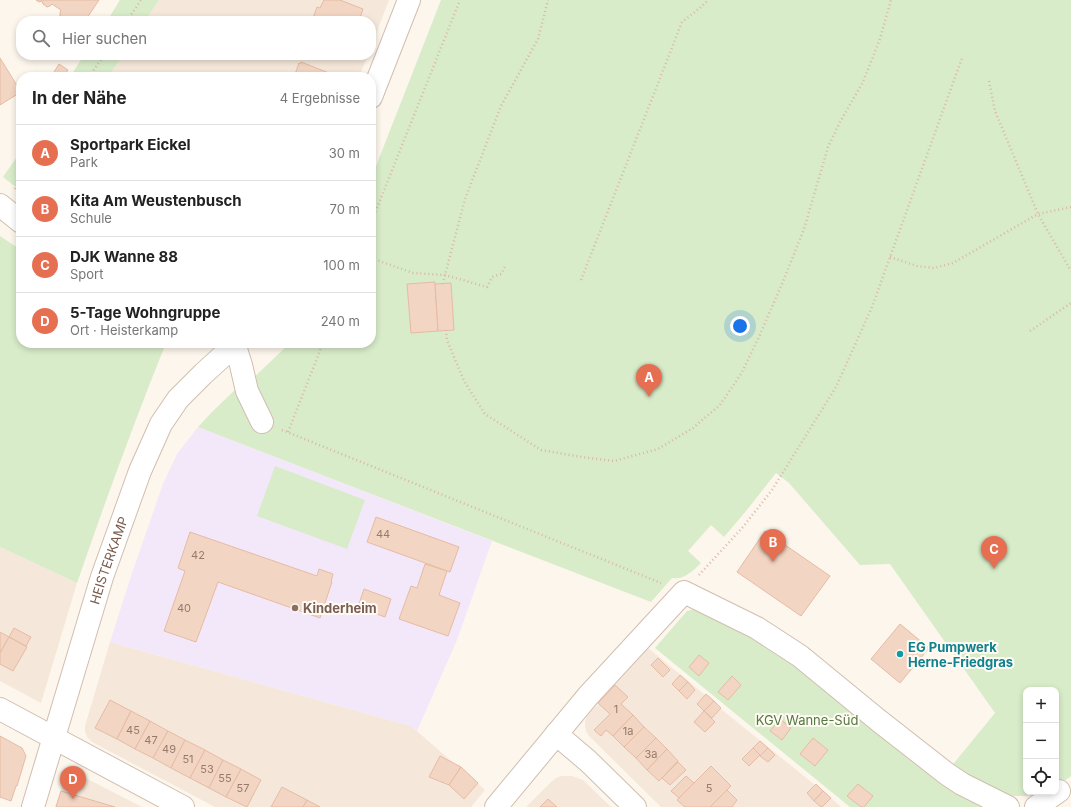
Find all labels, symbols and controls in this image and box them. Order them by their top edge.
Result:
search box [16,16,376,60]
icon: search [30,27,52,49]
text: Hier suchen [62,29,147,48]
text: In der Nähe [32,88,127,108]
text: 4 Ergebnisse [280,90,360,106]
text: Sportpark Eickel [70,135,191,154]
text: A [40,145,50,161]
text: 30 m [329,145,360,161]
text: Park [70,154,98,170]
text: Kita Am Weustenbusch [70,191,242,210]
text: B [41,201,49,217]
text: 70 m [330,201,360,217]
text: Schule [70,210,112,226]
text: DJK Wanne 88 [70,247,178,266]
text: C [40,257,50,273]
text: 100 m [323,257,360,273]
text: Sport [70,266,103,282]
text: 5-Tage Wohngruppe [70,303,221,322]
text: D [40,313,50,329]
text: 240 m [321,313,360,329]
your location [730,316,750,336]
text: Ort · Heisterkamp [70,322,178,338]
pin: A [636,364,662,397]
street label: HEISTERKAMP [86,514,131,606]
house number: 44 [376,527,390,541]
pin: B [760,529,786,562]
pin: C [981,536,1007,569]
house number: 42 [191,548,205,562]
place label: Kinderheim [303,600,377,616]
house number: 40 [177,601,191,615]
marker: Kinderheim [290,603,300,613]
place label: EG Pumpwerk Herne-Friedgras [908,639,1013,670]
marker: EG Pumpwerk Herne-Friedgras [895,649,905,659]
map controls [1023,687,1059,795]
button: + [1023,687,1059,723]
house number: 1 [614,702,618,716]
park label: KGV Wanne-Süd [756,712,858,728]
house number: 45 [126,723,140,737]
button: − [1023,723,1059,759]
house number: 1a [623,724,633,738]
house number: 47 [144,733,158,747]
house number: 49 [162,742,176,756]
house number: 3a [645,747,657,761]
house number: 51 [182,752,194,766]
button: locate [1023,759,1059,795]
house number: 53 [200,762,214,776]
pin: D [60,766,86,799]
house number: 55 [218,771,232,785]
house number: 57 [237,781,249,795]
house number: 5 [706,781,713,795]

